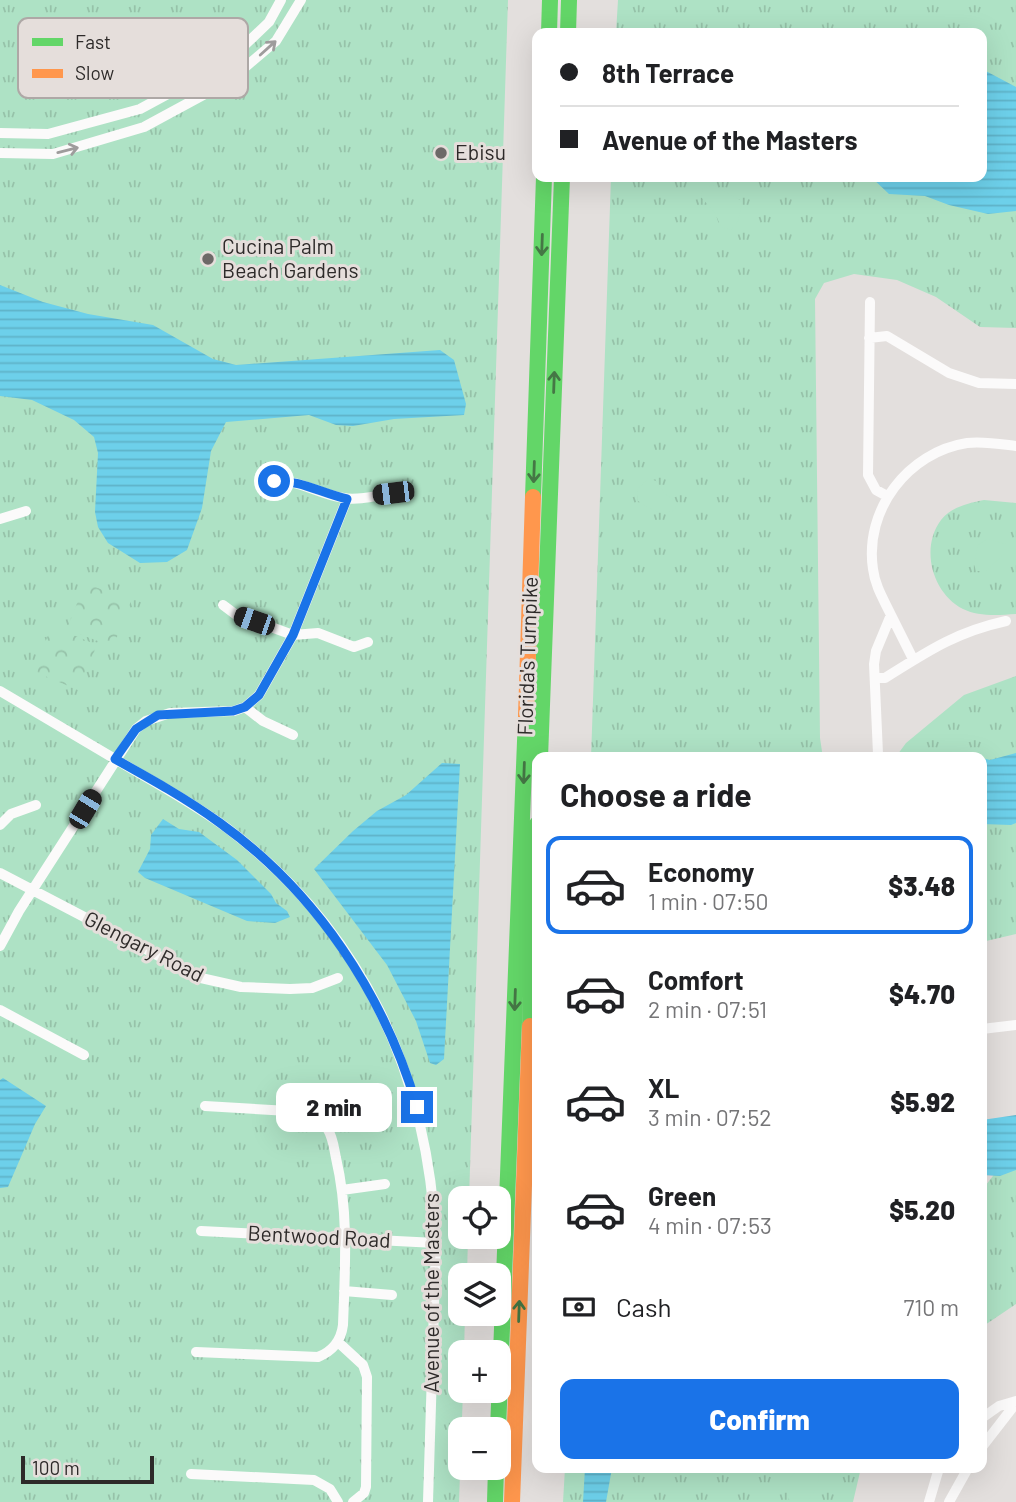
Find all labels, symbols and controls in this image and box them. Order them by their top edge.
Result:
legend [18,18,248,98]
text: Fast [75,30,111,53]
one-way arrow [259,40,277,56]
text: 8th Terrace [602,57,734,88]
text: Slow [75,61,114,84]
text: Avenue of the Masters [602,124,858,155]
place label: Ebisu [455,139,506,164]
one-way arrow [56,143,79,156]
marker: Ebisu [433,145,449,161]
place label: Cucina Palm Beach Gardens [222,233,359,282]
one-way arrow [535,233,548,256]
marker: Cucina Palm Beach Gardens [200,251,216,267]
one-way arrow [547,371,561,394]
one-way arrow [528,461,541,484]
route start [258,465,290,497]
car [371,480,416,506]
street label: Florida's Turnpike [511,576,542,736]
car [231,604,278,638]
one-way arrow [518,761,531,784]
text: Choose a ride [560,775,752,813]
car [66,786,105,832]
icon: car [564,854,627,917]
text: Economy [648,856,754,887]
text: $3.48 [888,870,955,901]
text: 1 min · 07:50 [648,887,768,915]
street label: Glengary Road [81,905,209,986]
icon: car [564,962,627,1025]
text: Comfort [648,964,744,995]
text: $4.70 [889,978,955,1009]
one-way arrow [509,989,522,1012]
text: 2 min · 07:51 [648,995,767,1023]
icon: car [564,1070,627,1133]
text: XL [648,1072,679,1103]
callout: 2 min [277,1082,392,1132]
text: $5.92 [890,1086,955,1117]
route end [401,1091,433,1123]
text: 2 min [306,1093,362,1121]
text: 3 min · 07:52 [648,1103,772,1131]
icon: car [564,1178,627,1241]
text: Green [648,1180,716,1211]
map controls [448,1186,511,1480]
button: locate [448,1186,511,1249]
street label: Avenue of the Masters [418,1193,443,1393]
text: $5.20 [889,1194,955,1225]
text: 4 min · 07:53 [648,1211,772,1239]
street label: Bentwood Road [247,1219,391,1252]
button: layers [448,1263,511,1326]
icon: cash [560,1288,598,1326]
text: Cash [616,1291,671,1322]
text: 710 m [903,1293,959,1321]
one-way arrow [513,1300,526,1323]
button: + [448,1340,511,1403]
button: Confirm [560,1379,959,1459]
button: − [448,1417,511,1480]
scale bar [21,1453,154,1485]
text: 100 m [32,1456,80,1479]

